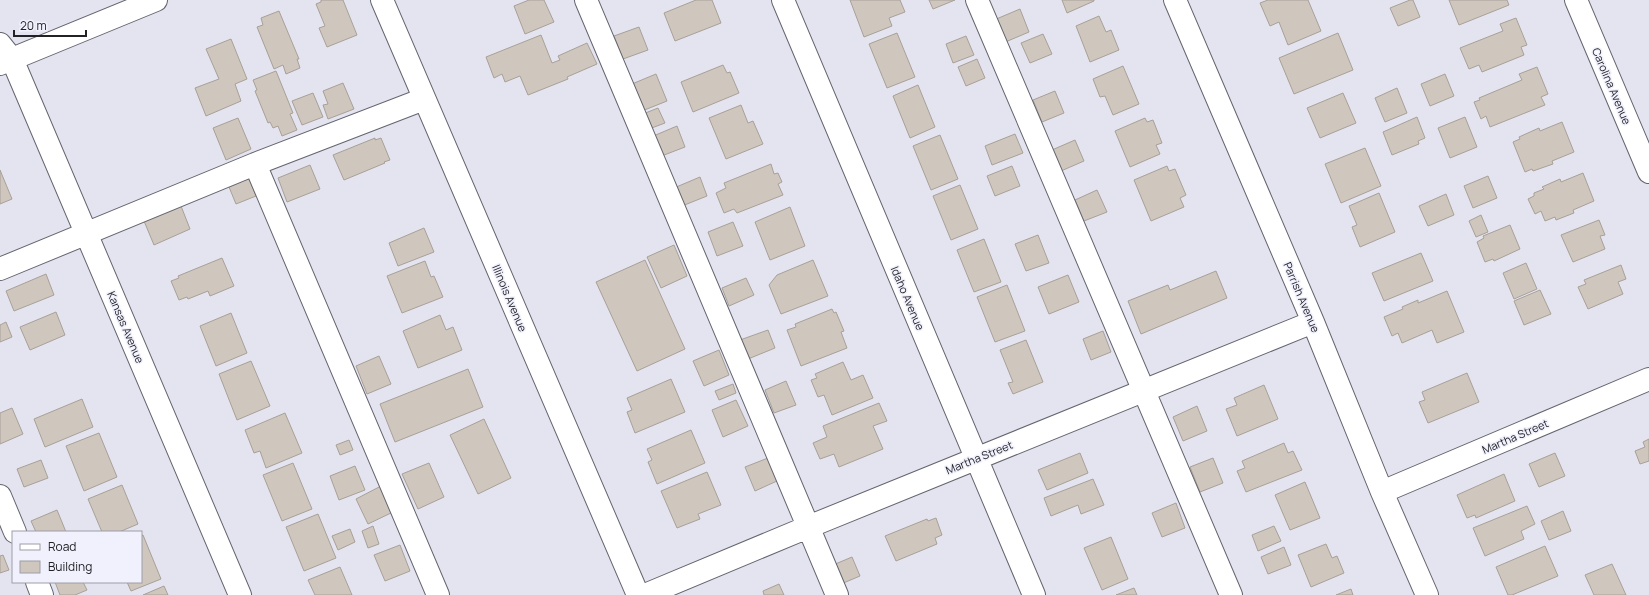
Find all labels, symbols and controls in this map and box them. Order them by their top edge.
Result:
scale bar [14,12,86,38]
text: 20 m [20,17,47,34]
street label: Carolina Avenue [1589,45,1635,127]
street label: Parrish Avenue [1280,259,1324,335]
street label: Illinois Avenue [489,262,531,334]
street label: Idaho Avenue [888,264,928,333]
street label: Kansas Avenue [104,289,148,366]
street label: Martha Street [1479,415,1551,457]
street label: Martha Street [943,437,1015,477]
legend [12,531,142,583]
text: Road [48,538,76,555]
text: Building [48,558,92,575]

